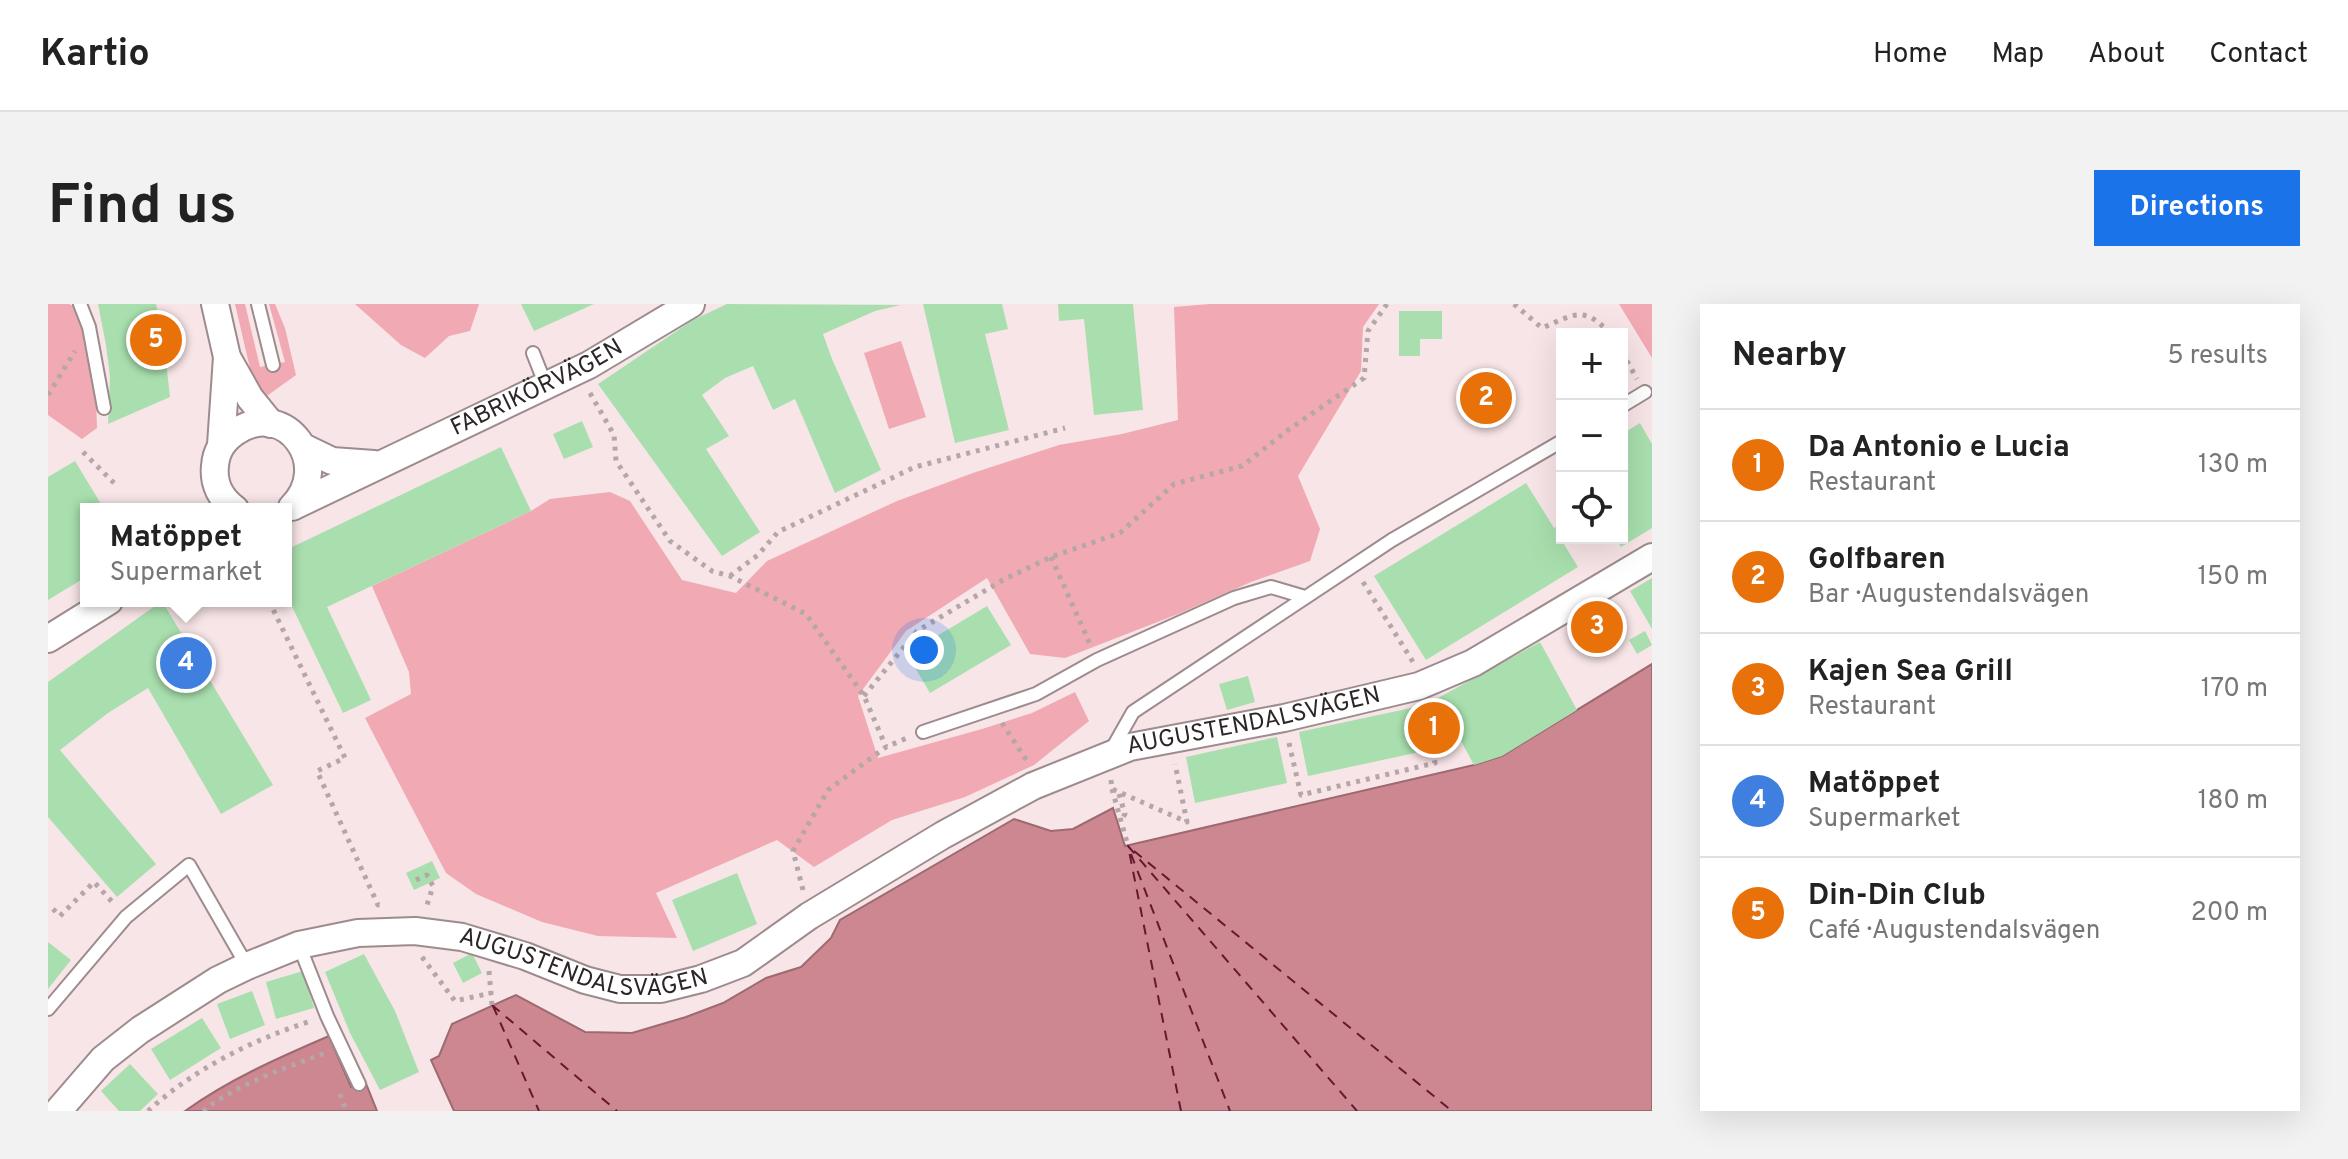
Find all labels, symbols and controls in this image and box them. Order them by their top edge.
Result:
text: Kartio [40,31,150,80]
text: Home [1873,37,1947,73]
text: Map [1991,37,2044,73]
text: About [2088,37,2165,73]
text: Contact [2209,37,2308,73]
button: Directions [2094,170,2300,246]
text: Find us [48,173,237,243]
pin: 5 [130,310,182,370]
map controls [1556,328,1628,544]
button: + [1556,328,1628,400]
street label: FABRIKÖRVÄGEN [446,333,629,444]
text: Nearby [1732,335,1847,378]
text: 5 results [2167,340,2268,373]
pin: 2 [1460,368,1512,428]
button: − [1556,400,1628,472]
text: Da Antonio e Lucia [1808,430,2070,467]
text: 1 [1753,449,1763,482]
text: 130 m [2198,449,2268,482]
text: Restaurant [1808,467,1936,500]
button: locate [1556,472,1628,544]
popup [80,503,292,607]
text: Matöppet [110,520,242,557]
text: Golfbaren [1808,542,1946,579]
text: Supermarket [110,557,262,590]
text: 2 [1750,561,1766,594]
text: 150 m [2197,561,2268,594]
text: Bar · Augustendalsvägen [1808,579,2089,612]
pin: 3 [1571,597,1623,657]
your location [904,630,944,670]
pin: 4 [160,633,212,693]
text: Kajen Sea Grill [1808,654,2013,691]
text: 3 [1750,673,1766,706]
text: 170 m [2201,673,2268,706]
street label: AUGUSTENDALSVÄGEN [1124,681,1384,762]
text: Restaurant [1808,691,1936,724]
pin: 1 [1408,698,1460,758]
text: Matöppet [1808,766,1940,803]
text: 4 [1750,785,1766,818]
text: 180 m [2198,785,2268,818]
text: Supermarket [1808,803,1960,836]
text: Din-Din Club [1808,878,1986,915]
text: 5 [1750,897,1766,930]
text: 200 m [2191,897,2268,930]
text: Café · Augustendalsvägen [1808,915,2100,948]
street label: AUGUSTENDALSVÄGEN [455,922,711,1004]

